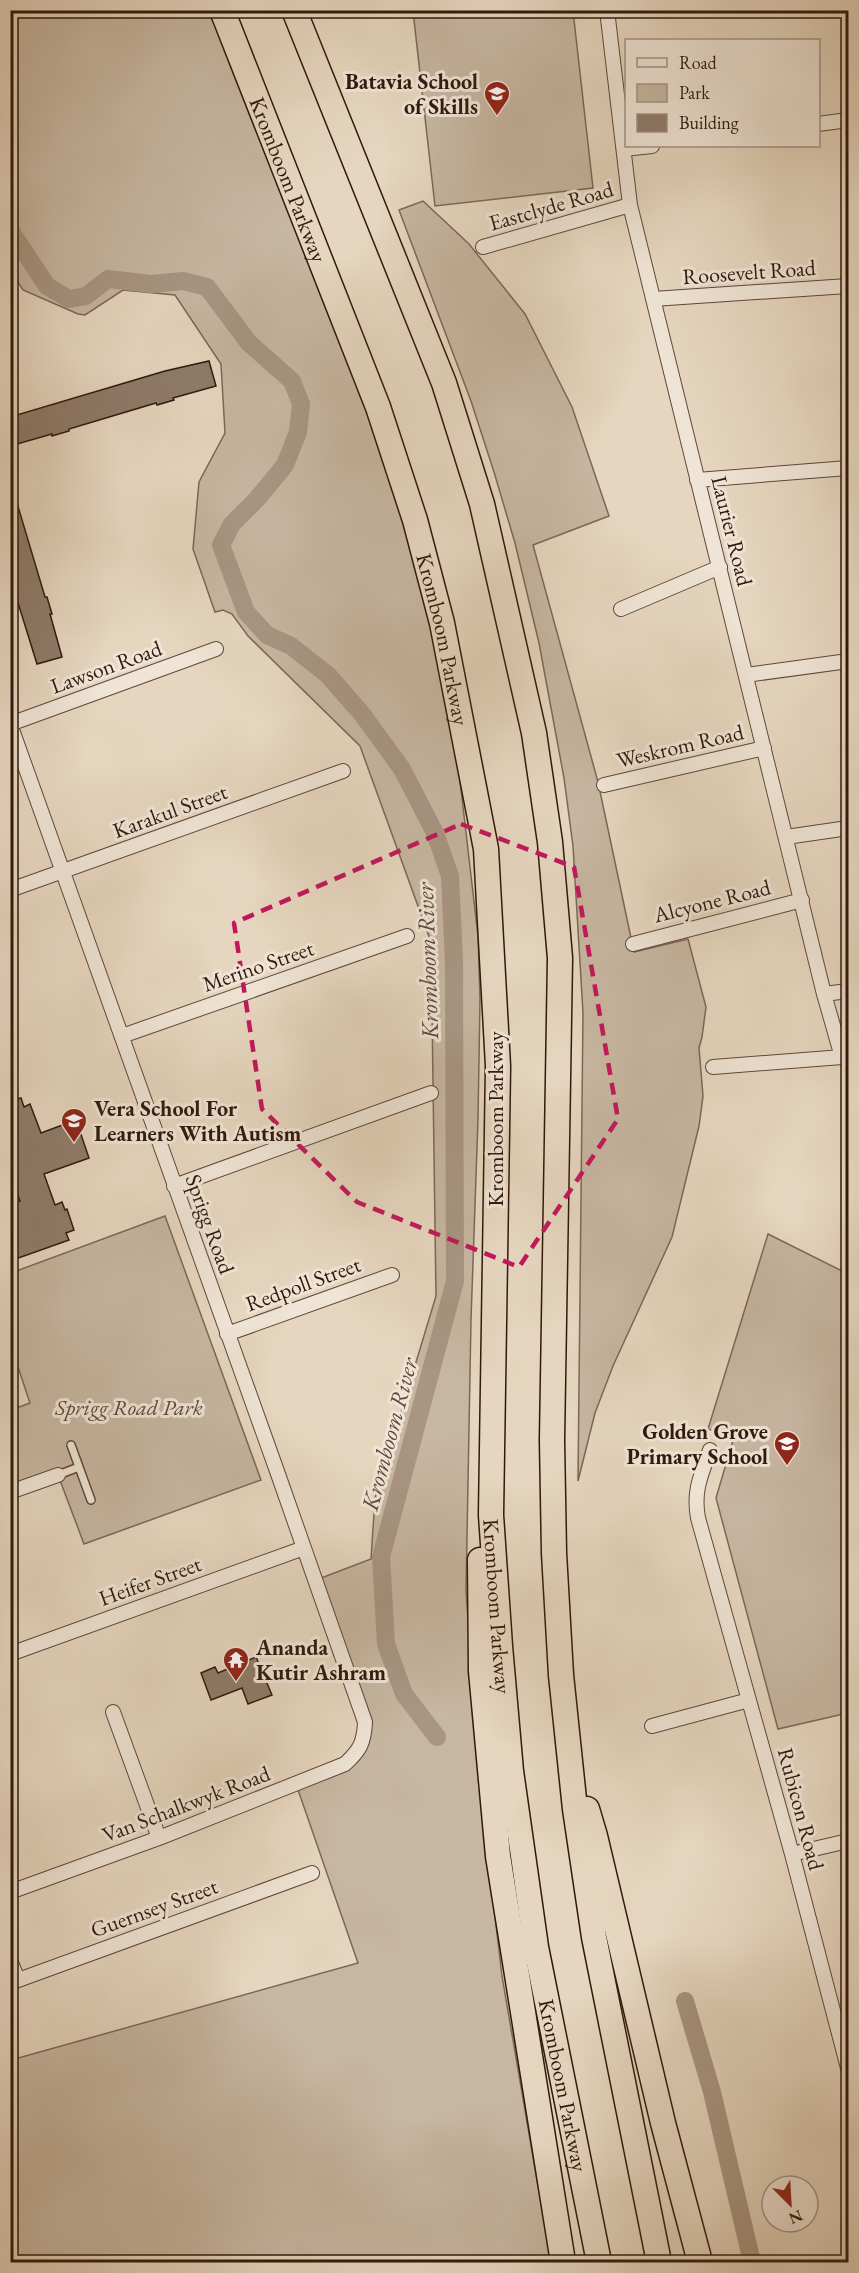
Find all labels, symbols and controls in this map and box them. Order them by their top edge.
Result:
legend [625,39,820,147]
text: Road [679,51,718,74]
place label: Batavia School of Skills [345,67,478,121]
school or university icon: Batavia School of Skills [482,79,512,117]
text: Park [679,81,710,104]
street label: Kromboom Parkway [243,92,334,267]
text: Building [679,111,739,134]
street label: Eastclyde Road [485,174,617,238]
street label: Roosevelt Road [681,253,817,291]
street label: Laurier Road [704,473,760,590]
street label: Kromboom Parkway [410,550,476,728]
street label: Lawson Road [46,633,166,701]
street label: Weskrom Road [614,717,747,775]
street label: Karakul Street [109,777,231,845]
street label: Alcyone Road [649,872,774,930]
water label: Kromboom River [409,880,445,1041]
street label: Merino Street [198,933,318,999]
street label: Kromboom Parkway [481,1031,510,1207]
place label: Vera School For Learners With Autism [94,1094,301,1148]
school or university icon: Vera School For Learners With Autism [59,1106,89,1144]
street label: Sprigg Road [179,1170,242,1279]
street label: Redpoll Street [241,1250,365,1318]
water label: Kromboom River [353,1352,425,1515]
park label: Sprigg Road Park [54,1393,203,1422]
place label: Golden Grove Primary School [626,1417,768,1471]
school or university icon: Golden Grove Primary School [772,1429,802,1467]
street label: Kromboom Parkway [477,1518,519,1695]
street label: Heifer Street [95,1549,205,1613]
place label: Ananda Kutir Ashram [255,1633,386,1687]
temple icon: Ananda Kutir Ashram [221,1645,251,1683]
street label: Rubicon Road [771,1745,831,1874]
street label: Van Schalkwyk Road [98,1758,275,1849]
street label: Guernsey Street [86,1872,222,1944]
street label: Kromboom Parkway [532,1996,595,2174]
north arrow [760,2174,820,2234]
text: N [786,2205,806,2229]

